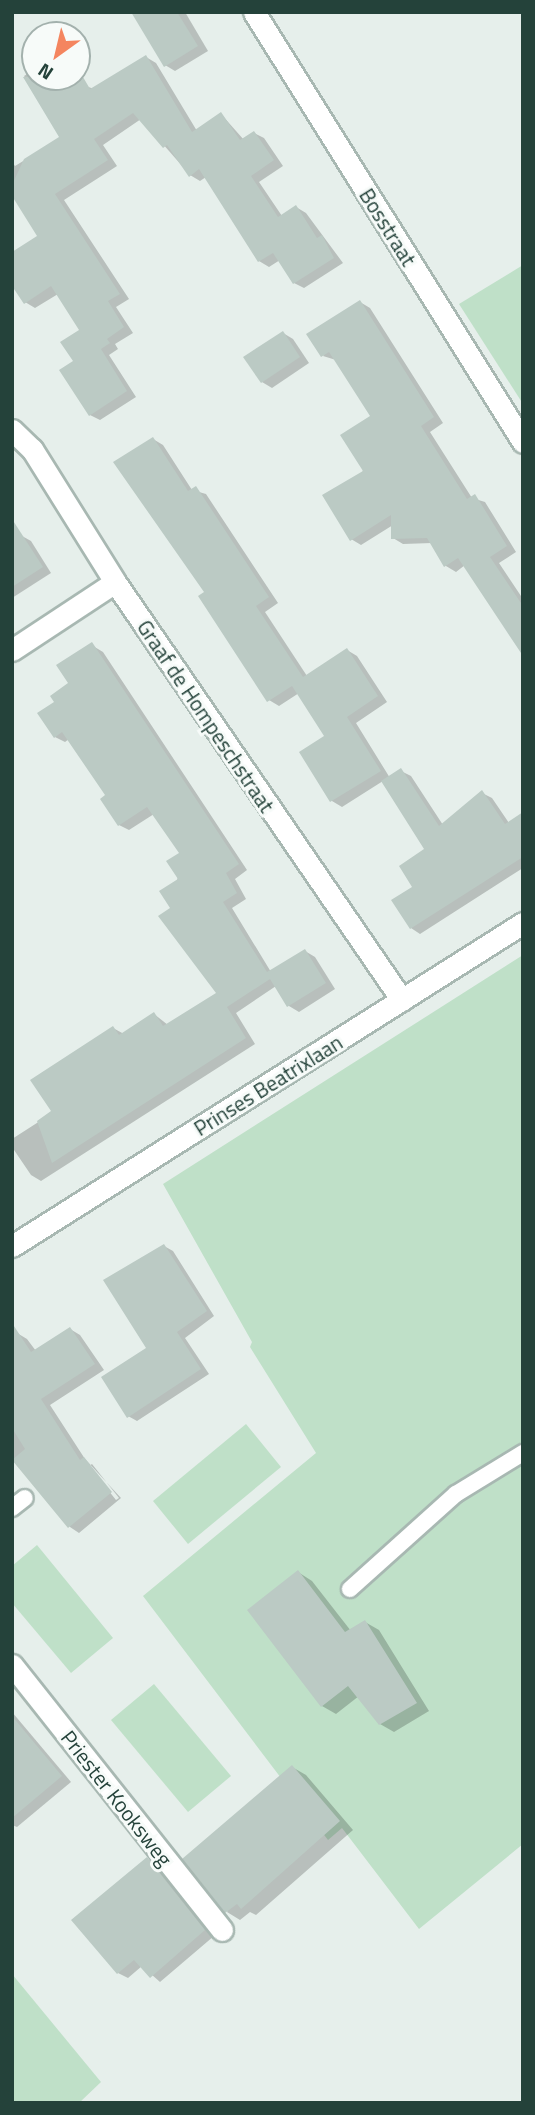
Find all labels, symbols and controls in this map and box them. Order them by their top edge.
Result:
north arrow [21,21,91,91]
text: N [32,56,59,88]
street label: Bosstraat [354,184,422,270]
street label: Graaf de Hompeschstraat [132,615,280,817]
street label: Prinses Beatrixlaan [189,1029,347,1141]
street label: Priester Kooksweg [56,1725,178,1871]

